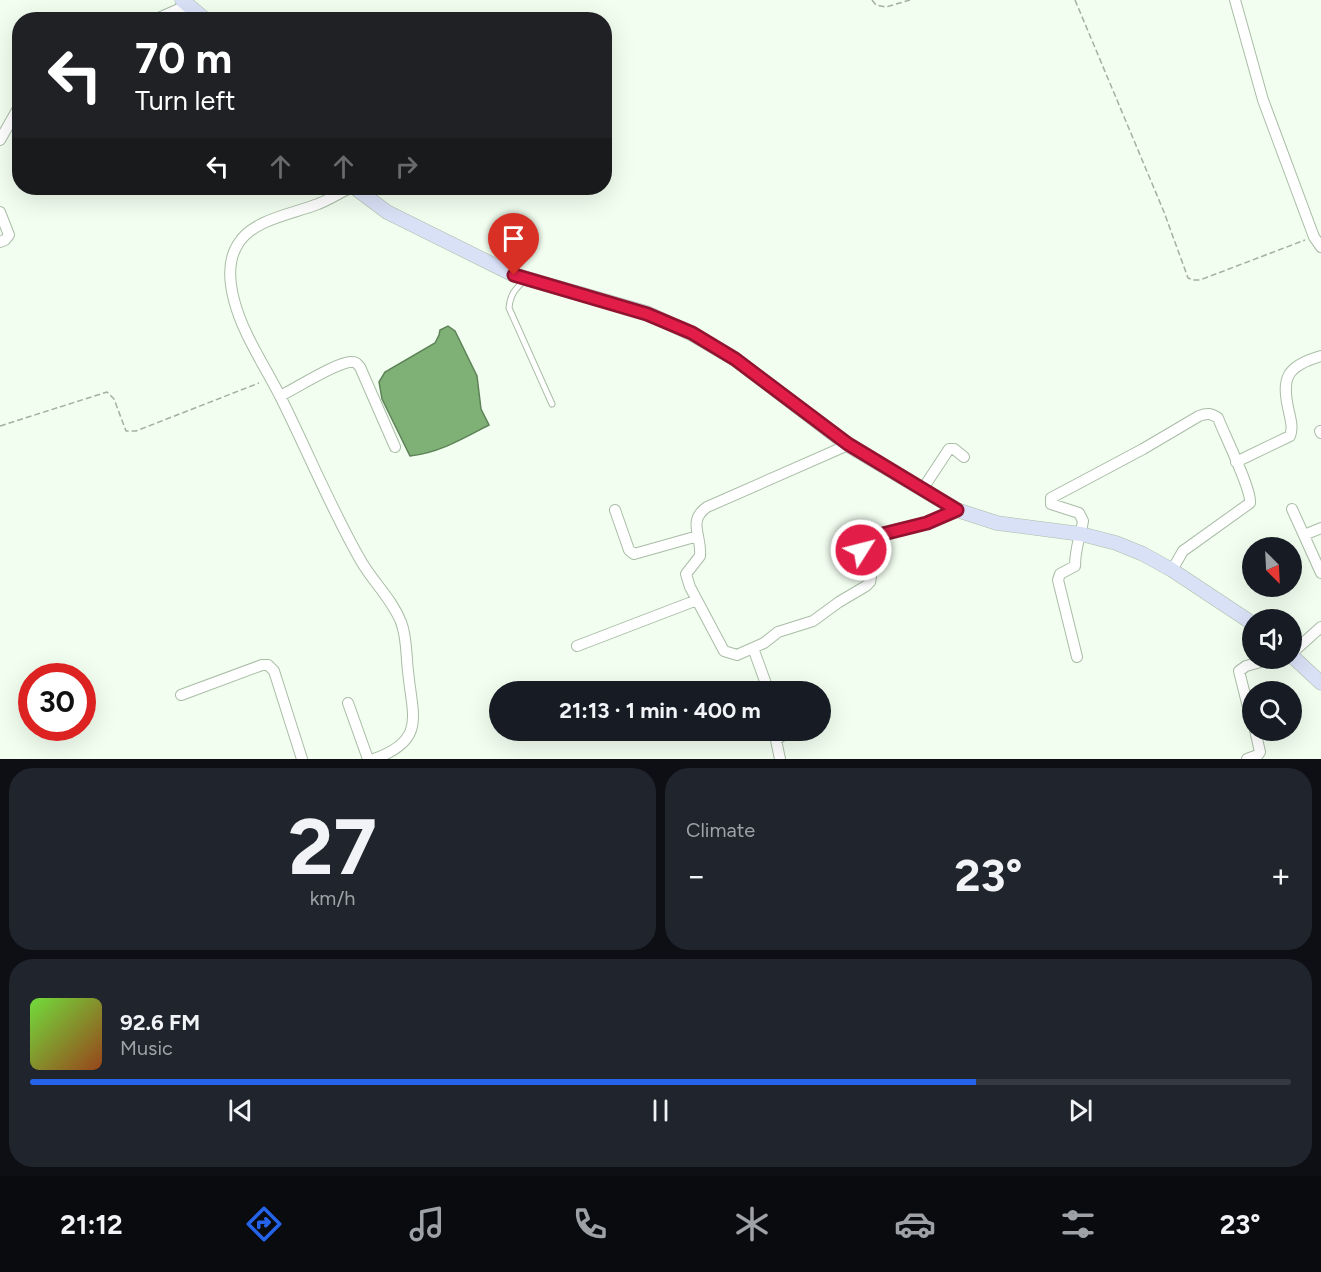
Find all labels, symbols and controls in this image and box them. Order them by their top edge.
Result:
text: 70 m [135,33,232,84]
icon: left [36,36,114,114]
text: Turn left [135,84,235,117]
icon: left [201,150,234,183]
icon: ahead [264,150,297,183]
icon: ahead [327,150,360,183]
icon: right [390,150,423,183]
pin [488,213,539,275]
icon: arrive [497,222,530,255]
position arrow [829,518,893,582]
north arrow [1242,537,1302,597]
map controls [1242,537,1302,741]
button: sound [1242,609,1302,669]
speed limit sign: 30 [18,663,96,741]
button: search [1242,681,1302,741]
text: 21:13 · 1 min · 400 m [559,697,761,724]
text: 27 [288,800,377,894]
text: Climate [686,818,755,842]
text: 23° [954,848,1023,902]
text: − [686,856,707,895]
text: + [1270,856,1291,895]
text: km/h [310,886,355,910]
text: 92.6 FM [120,1009,200,1036]
text: Music [120,1036,173,1060]
icon: previous [224,1094,257,1127]
icon: pause [644,1094,677,1127]
icon: next [1064,1094,1097,1127]
icon: directions [243,1203,285,1245]
icon: music [406,1203,448,1245]
icon: phone [569,1203,611,1245]
icon: climate [731,1203,773,1245]
icon: car [894,1203,936,1245]
icon: filters [1057,1203,1099,1245]
text: 21:12 [60,1208,123,1241]
text: 23° [1220,1208,1261,1241]

